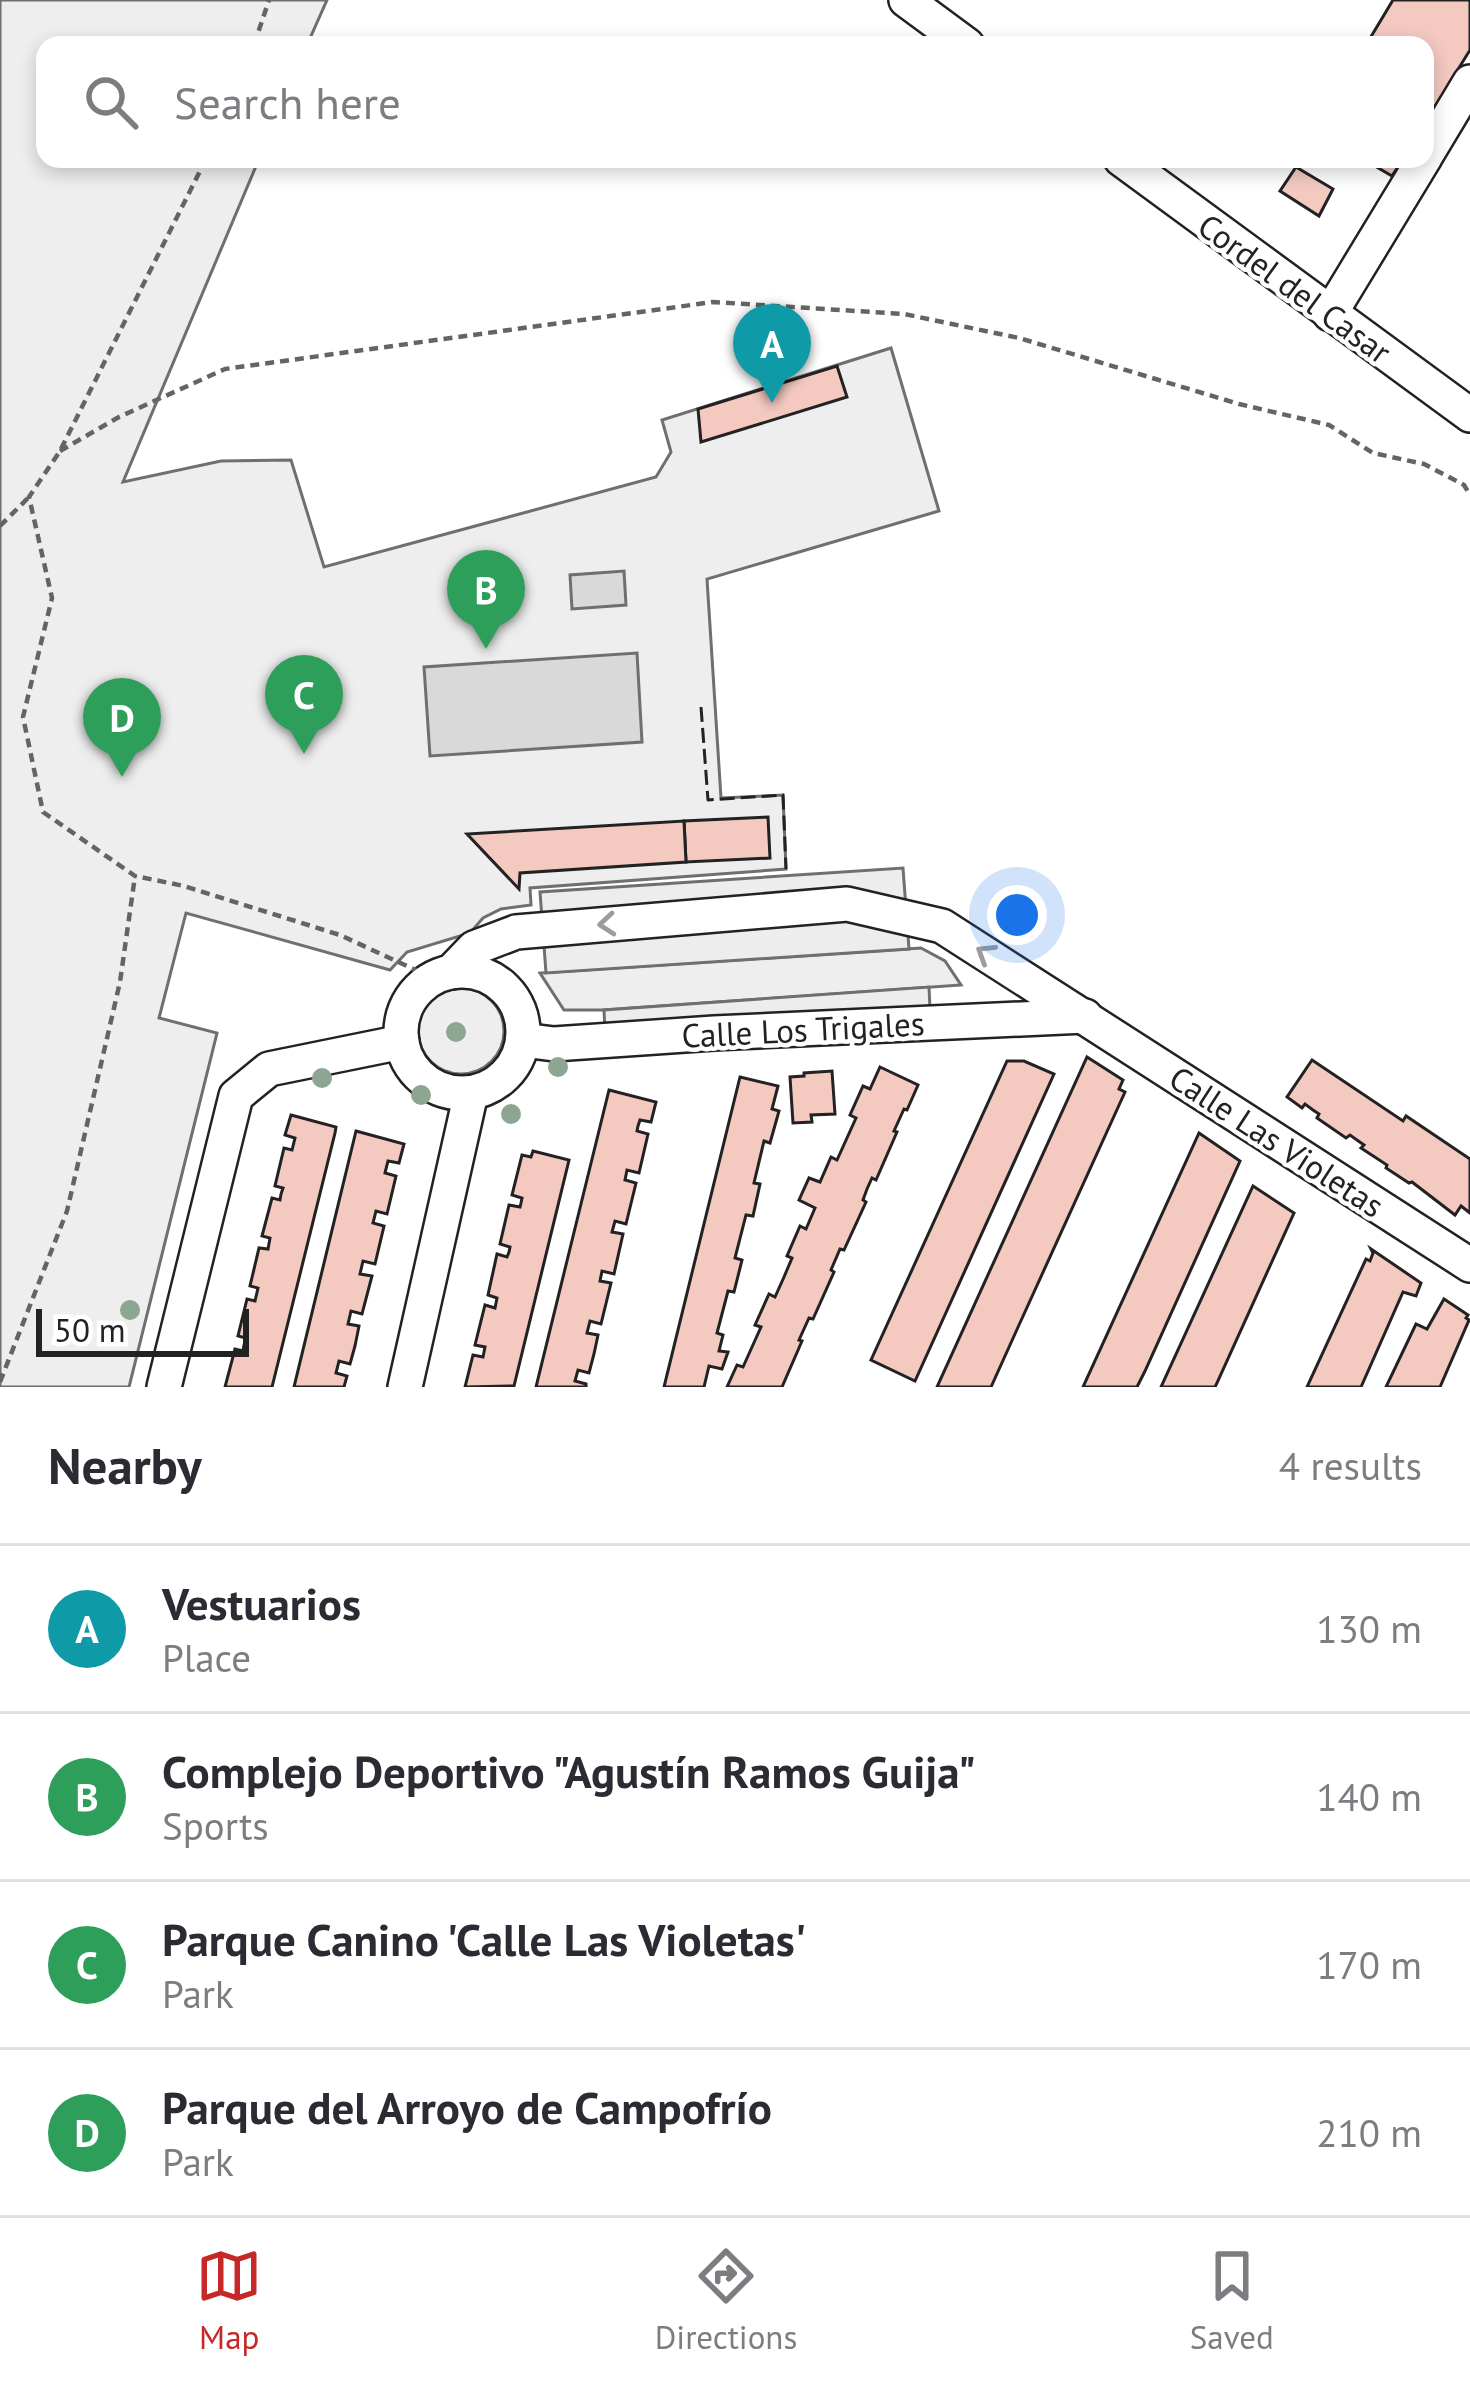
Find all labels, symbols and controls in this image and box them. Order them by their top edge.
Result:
search box [36,36,1434,168]
icon: search [78,69,144,135]
text: Search here [174,73,401,131]
street label: Cordel del Casar [1190,203,1400,373]
pin: A [733,304,811,403]
pin: B [447,550,525,649]
pin: C [265,655,343,754]
pin: D [83,678,161,777]
your location [987,885,1047,945]
one-way arrow [597,911,616,937]
one-way arrow [977,945,999,967]
street label: Calle Los Trigales [680,1001,926,1057]
street label: Calle Las Violetas [1162,1056,1392,1226]
scale bar [36,1303,249,1356]
text: 50 m [54,1308,126,1351]
text: Nearby [48,1432,202,1498]
text: 4 results [1279,1440,1422,1491]
text: Vestuarios [162,1574,361,1632]
text: A [75,1603,99,1654]
text: 130 m [1316,1603,1422,1654]
text: Place [162,1632,251,1683]
text: Complejo Deportivo "Agustín Ramos Guija" [162,1742,976,1800]
text: B [75,1771,99,1822]
text: 140 m [1316,1771,1422,1822]
text: Sports [162,1800,269,1851]
text: Parque Canino 'Calle Las Violetas' [162,1910,806,1968]
text: C [76,1939,98,1990]
text: 170 m [1316,1939,1422,1990]
text: Park [162,1968,234,2019]
text: Parque del Arroyo de Campofrío [162,2078,772,2136]
text: D [74,2107,100,2158]
text: 210 m [1316,2107,1422,2158]
text: Park [162,2136,234,2187]
tab: Map [196,2243,262,2358]
tab: Directions [655,2243,797,2358]
tab: Saved [1190,2243,1274,2358]

